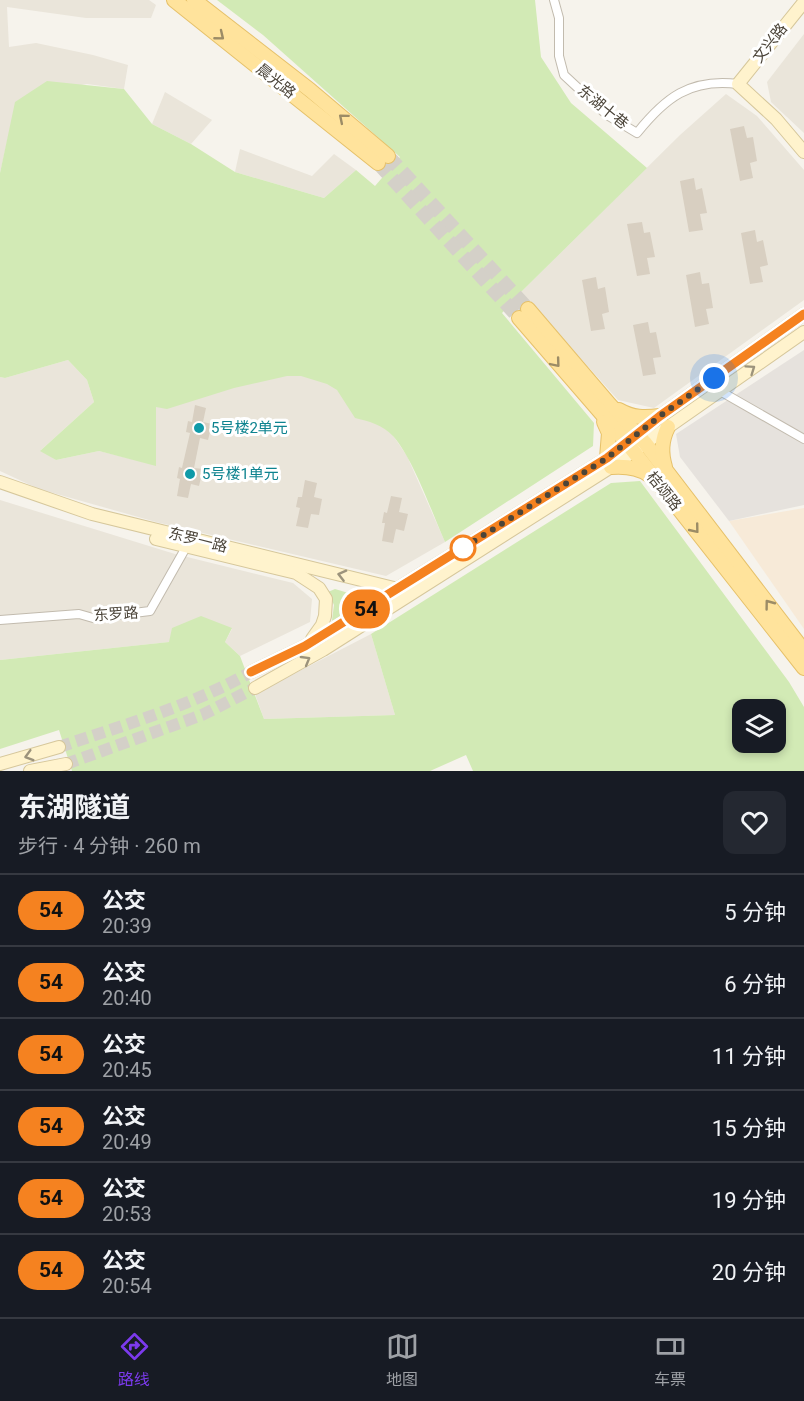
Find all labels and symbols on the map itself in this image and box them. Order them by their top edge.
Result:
street label: 文兴路 [749,20,791,66]
one-way arrow [213,29,224,40]
street label: 晨光路 [253,60,299,102]
street label: 东湖十巷 [574,81,632,133]
one-way arrow [339,114,350,125]
one-way arrow [549,356,560,367]
your location [699,363,729,393]
one-way arrow [744,365,755,376]
place label: 5号楼2单元 [211,419,288,437]
marker: 5号楼2单元 [192,421,206,435]
place label: 5号楼1单元 [202,465,279,483]
marker: 5号楼1单元 [183,467,197,481]
street label: 桔颂路 [643,468,685,514]
one-way arrow [687,522,698,533]
street label: 东罗一路 [167,524,229,556]
unlabelled marker [450,535,476,561]
one-way arrow [337,569,347,582]
line badge: 54 [339,590,393,628]
one-way arrow [765,600,776,611]
street label: 东罗路 [93,603,139,625]
one-way arrow [300,655,310,667]
one-way arrow [25,749,35,761]

